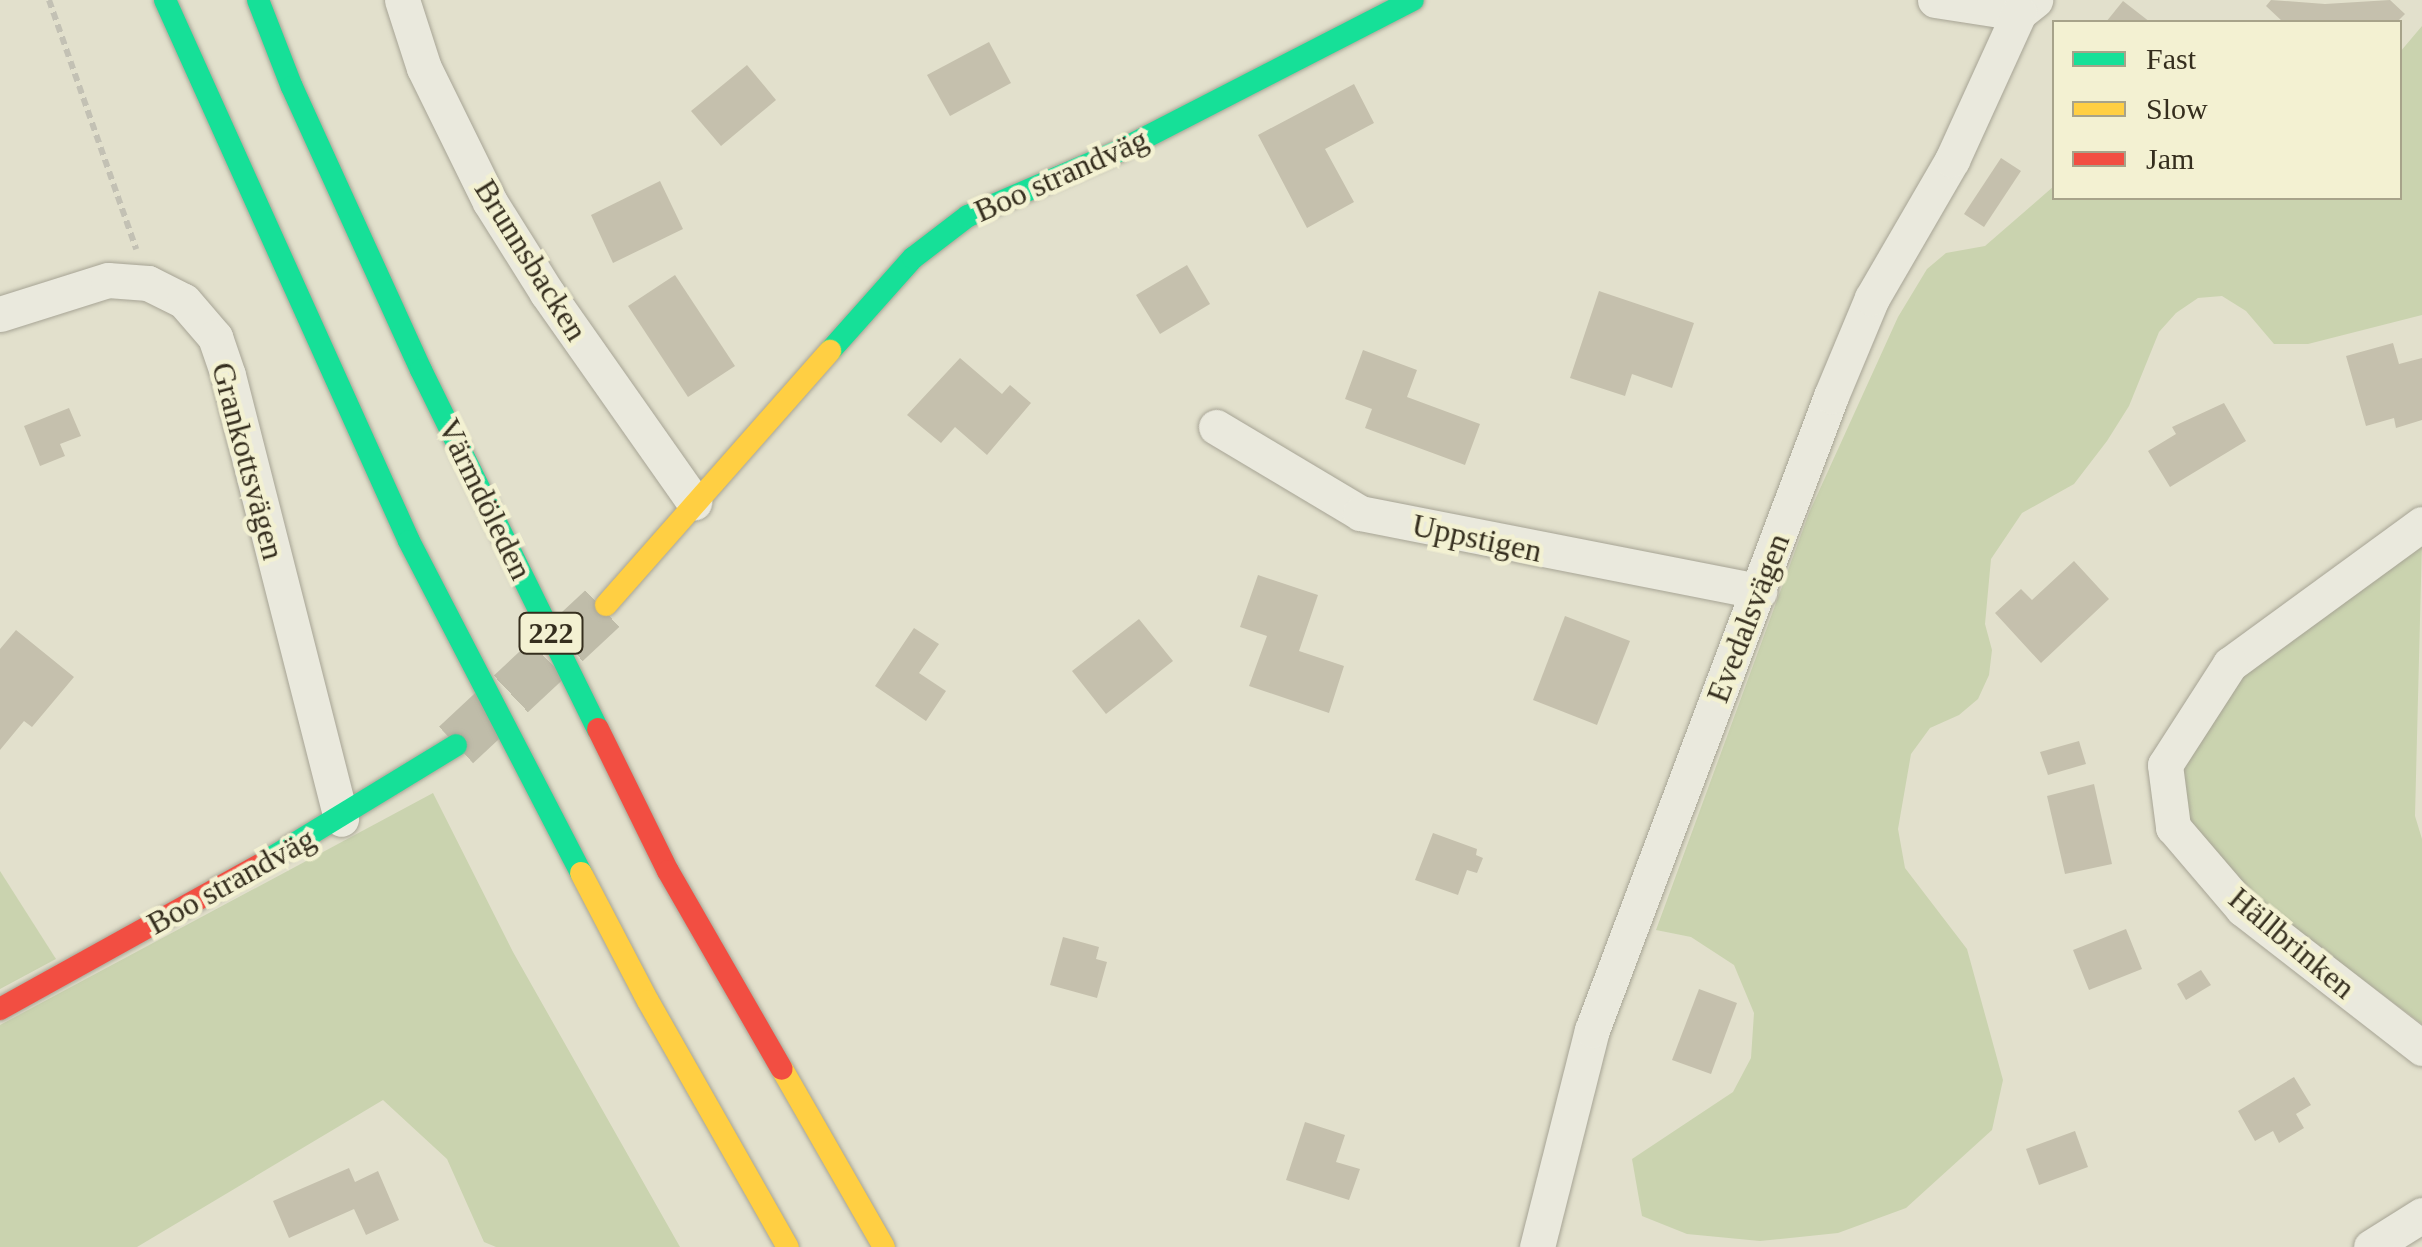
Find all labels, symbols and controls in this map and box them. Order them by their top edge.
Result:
legend [2052,20,2402,200]
text: Fast [2146,42,2196,75]
text: Slow [2146,92,2208,125]
street label: Boo strandväg [968,120,1154,230]
text: Jam [2146,142,2194,175]
street label: Brunnsbacken [466,172,596,348]
street label: Grankottsvägen [203,358,293,564]
street label: Värmdöleden [430,412,540,586]
street label: Uppstigen [1409,506,1545,570]
street label: Evedalsvägen [1698,528,1798,708]
road number: 222 [518,608,584,658]
street label: Boo strandväg [140,819,322,943]
street label: Hällbrinken [2221,879,2363,1007]

